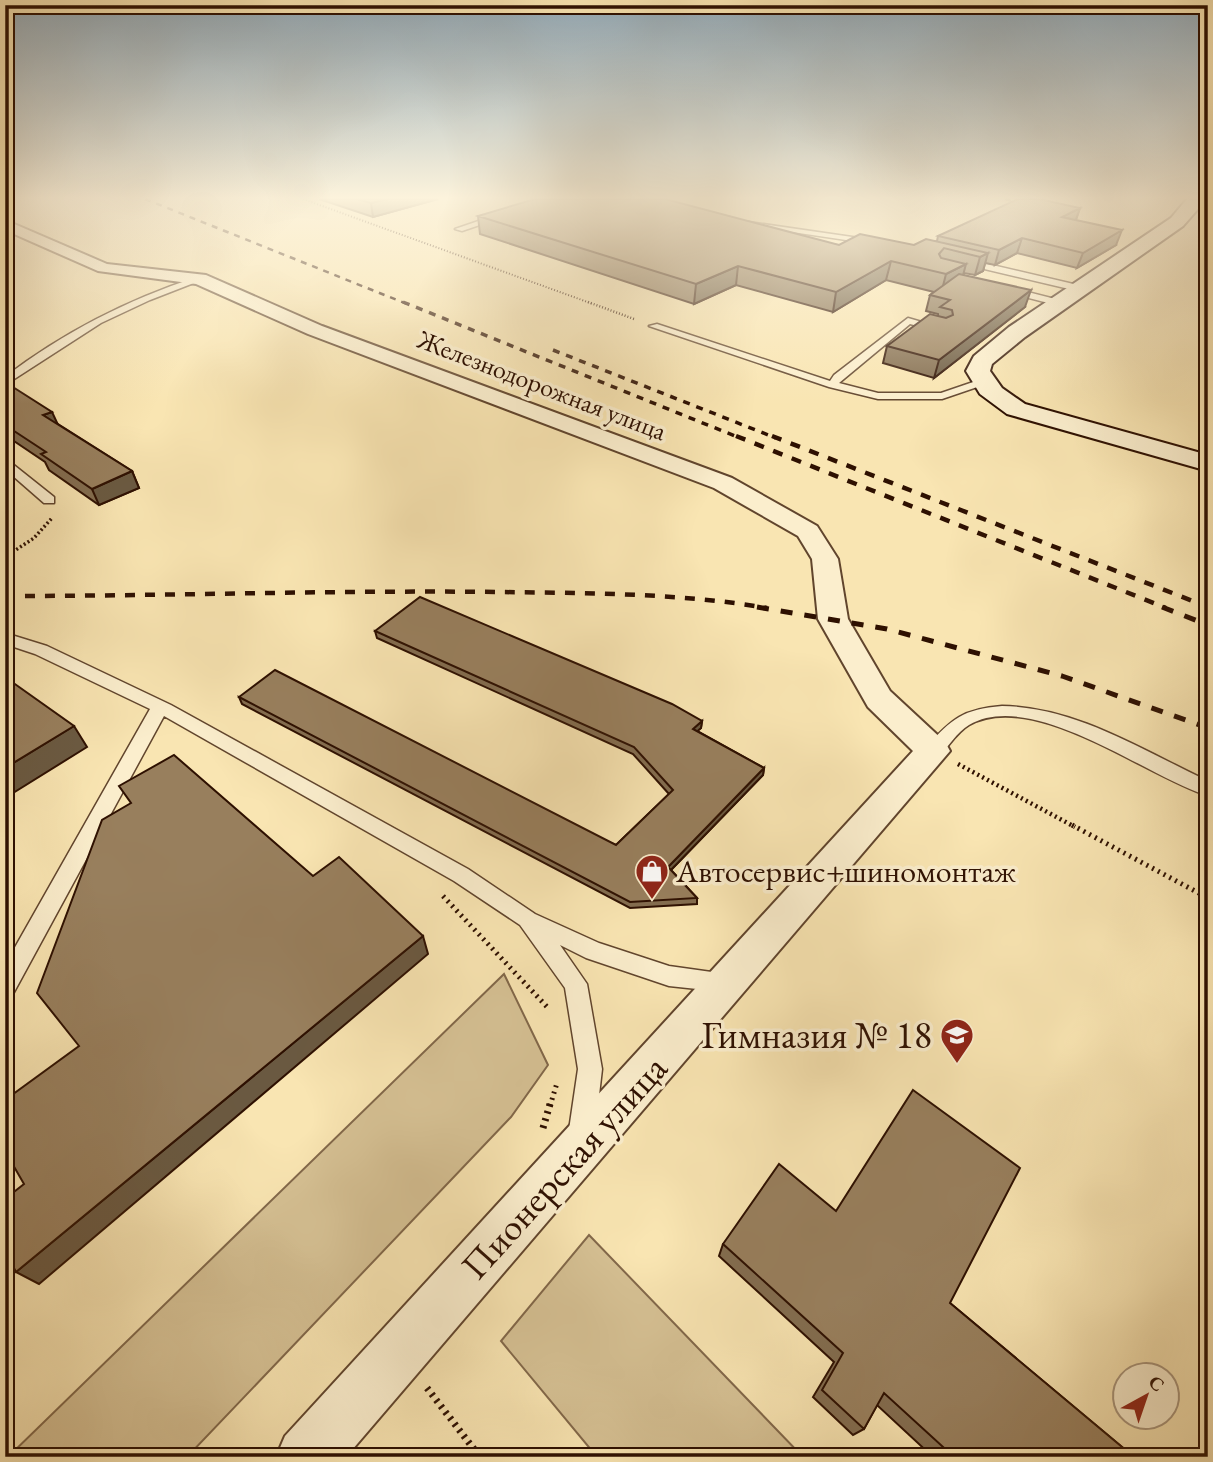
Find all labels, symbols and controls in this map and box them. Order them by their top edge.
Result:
street label: Железнодорожная улица [412,322,672,448]
place label: Автосервис+шиномонтаж [675,850,1016,892]
shop icon: Автосервис+шиномонтаж [633,852,671,901]
place label: Гимназия № 18 [702,1010,932,1059]
school or university icon: Гимназия № 18 [938,1016,976,1065]
street label: Пионерская улица [450,1044,678,1289]
north arrow [1112,1360,1182,1430]
text: С [1143,1369,1170,1397]

